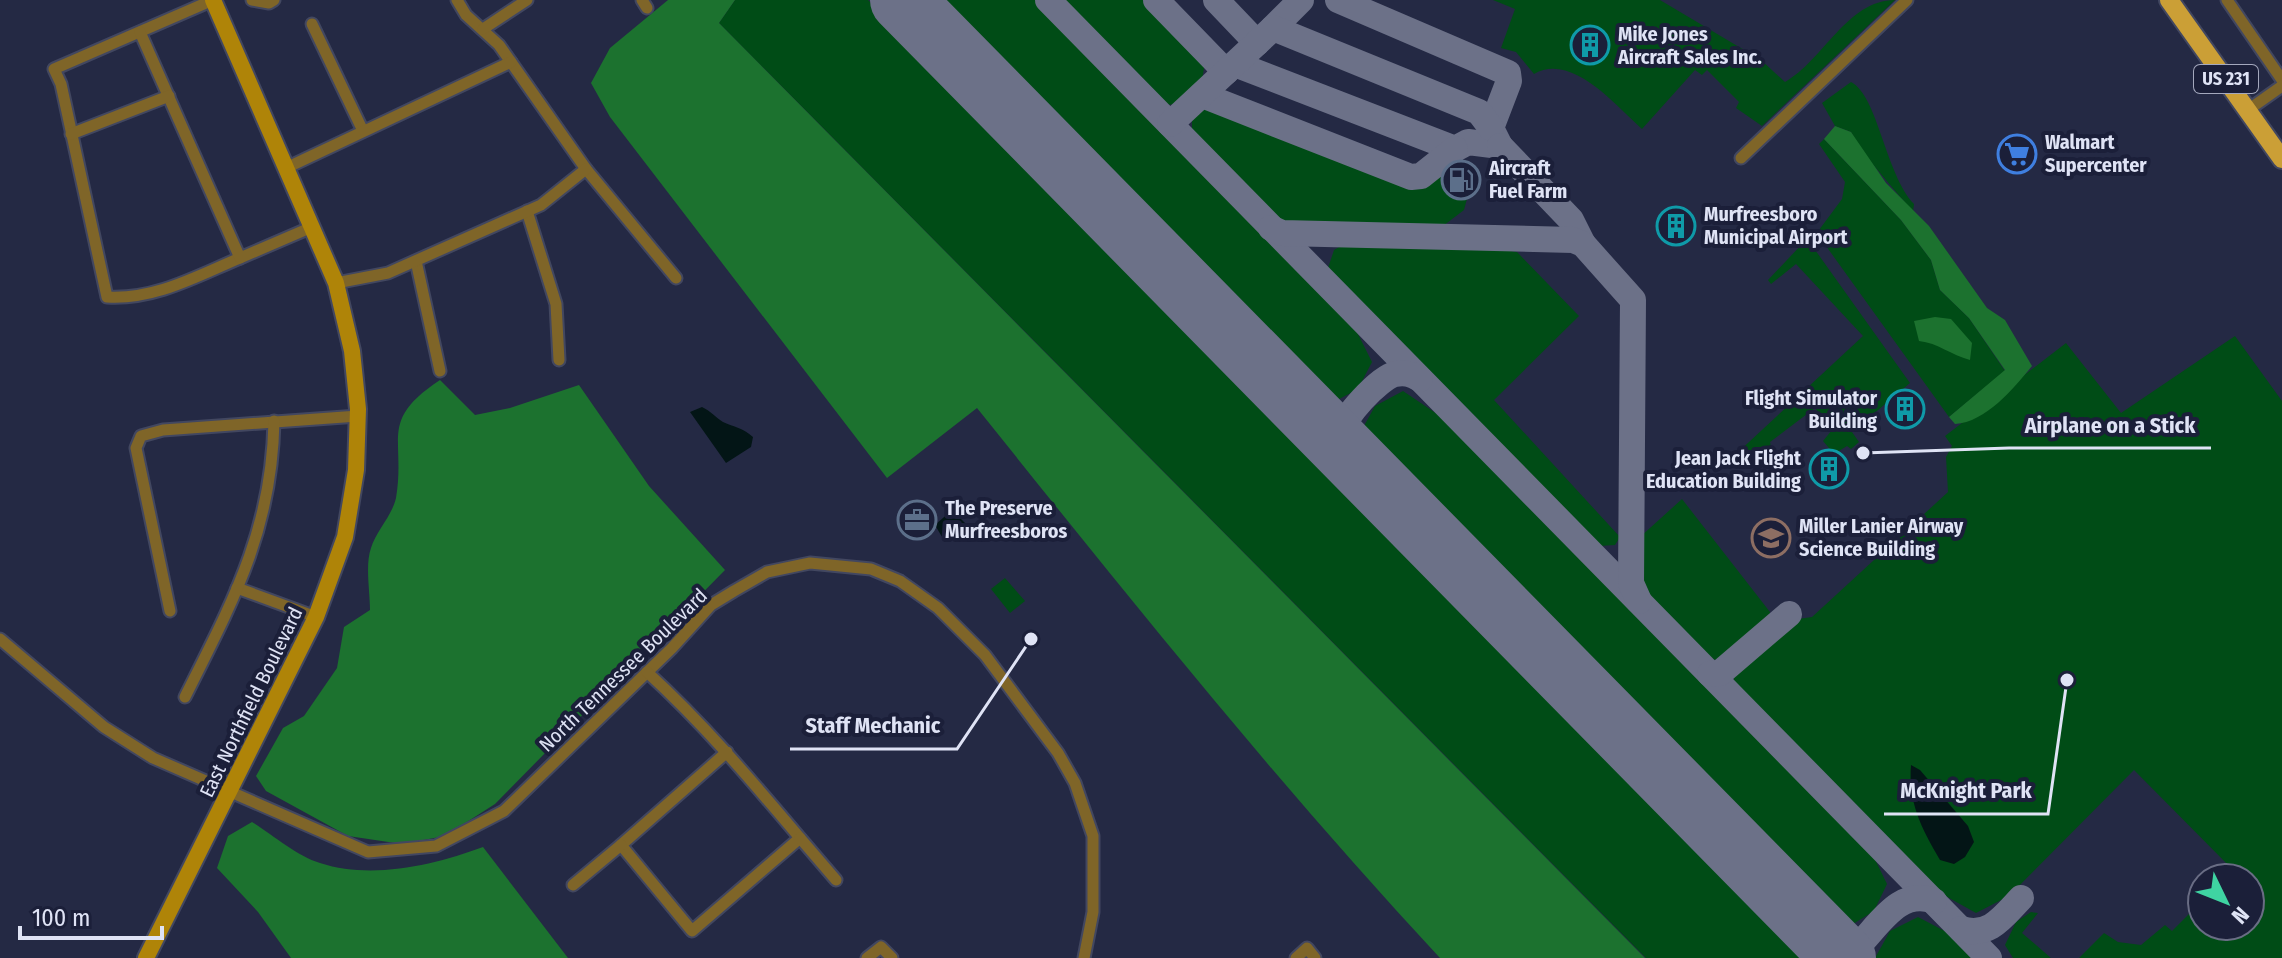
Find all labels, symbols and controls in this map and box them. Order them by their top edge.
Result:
place label: Mike Jones Aircraft Sales Inc. [1617,22,1762,69]
building icon: Mike Jones Aircraft Sales Inc. [1569,24,1611,66]
road number: US 231 [2194,65,2258,93]
place label: Walmart Supercenter [2045,130,2147,177]
supermarket icon: Walmart Supercenter [1996,133,2038,175]
place label: Aircraft Fuel Farm [1488,156,1567,203]
fuel station icon: Aircraft Fuel Farm [1440,159,1482,201]
place label: Murfreesboro Municipal Airport [1704,202,1849,249]
building icon: Murfreesboro Municipal Airport [1655,205,1697,247]
place label: Flight Simulator Building [1745,386,1878,433]
building icon: Flight Simulator Building [1884,388,1926,430]
callout: Airplane on a Stick [2009,402,2211,448]
text: Airplane on a Stick [2024,412,2196,439]
place label: Jean Jack Flight Education Building [1646,446,1802,493]
building icon: Jean Jack Flight Education Building [1808,448,1850,490]
place label: The Preserve Murfreesboros [945,496,1067,543]
office icon: The Preserve Murfreesboros [896,499,938,541]
place label: Miller Lanier Airway Science Building [1799,514,1964,561]
school or university icon: Miller Lanier Airway Science Building [1750,517,1792,559]
street label: North Tennessee Boulevard [534,583,712,757]
street label: East Northfield Boulevard [194,603,308,801]
callout: Staff Mechanic [790,703,957,749]
text: Staff Mechanic [806,712,941,739]
callout: McKnight Park [1884,768,2048,814]
text: McKnight Park [1900,777,2032,804]
north arrow [2186,862,2266,942]
scale bar [20,890,162,940]
text: N [2226,901,2255,929]
text: 100 m [32,904,90,932]

